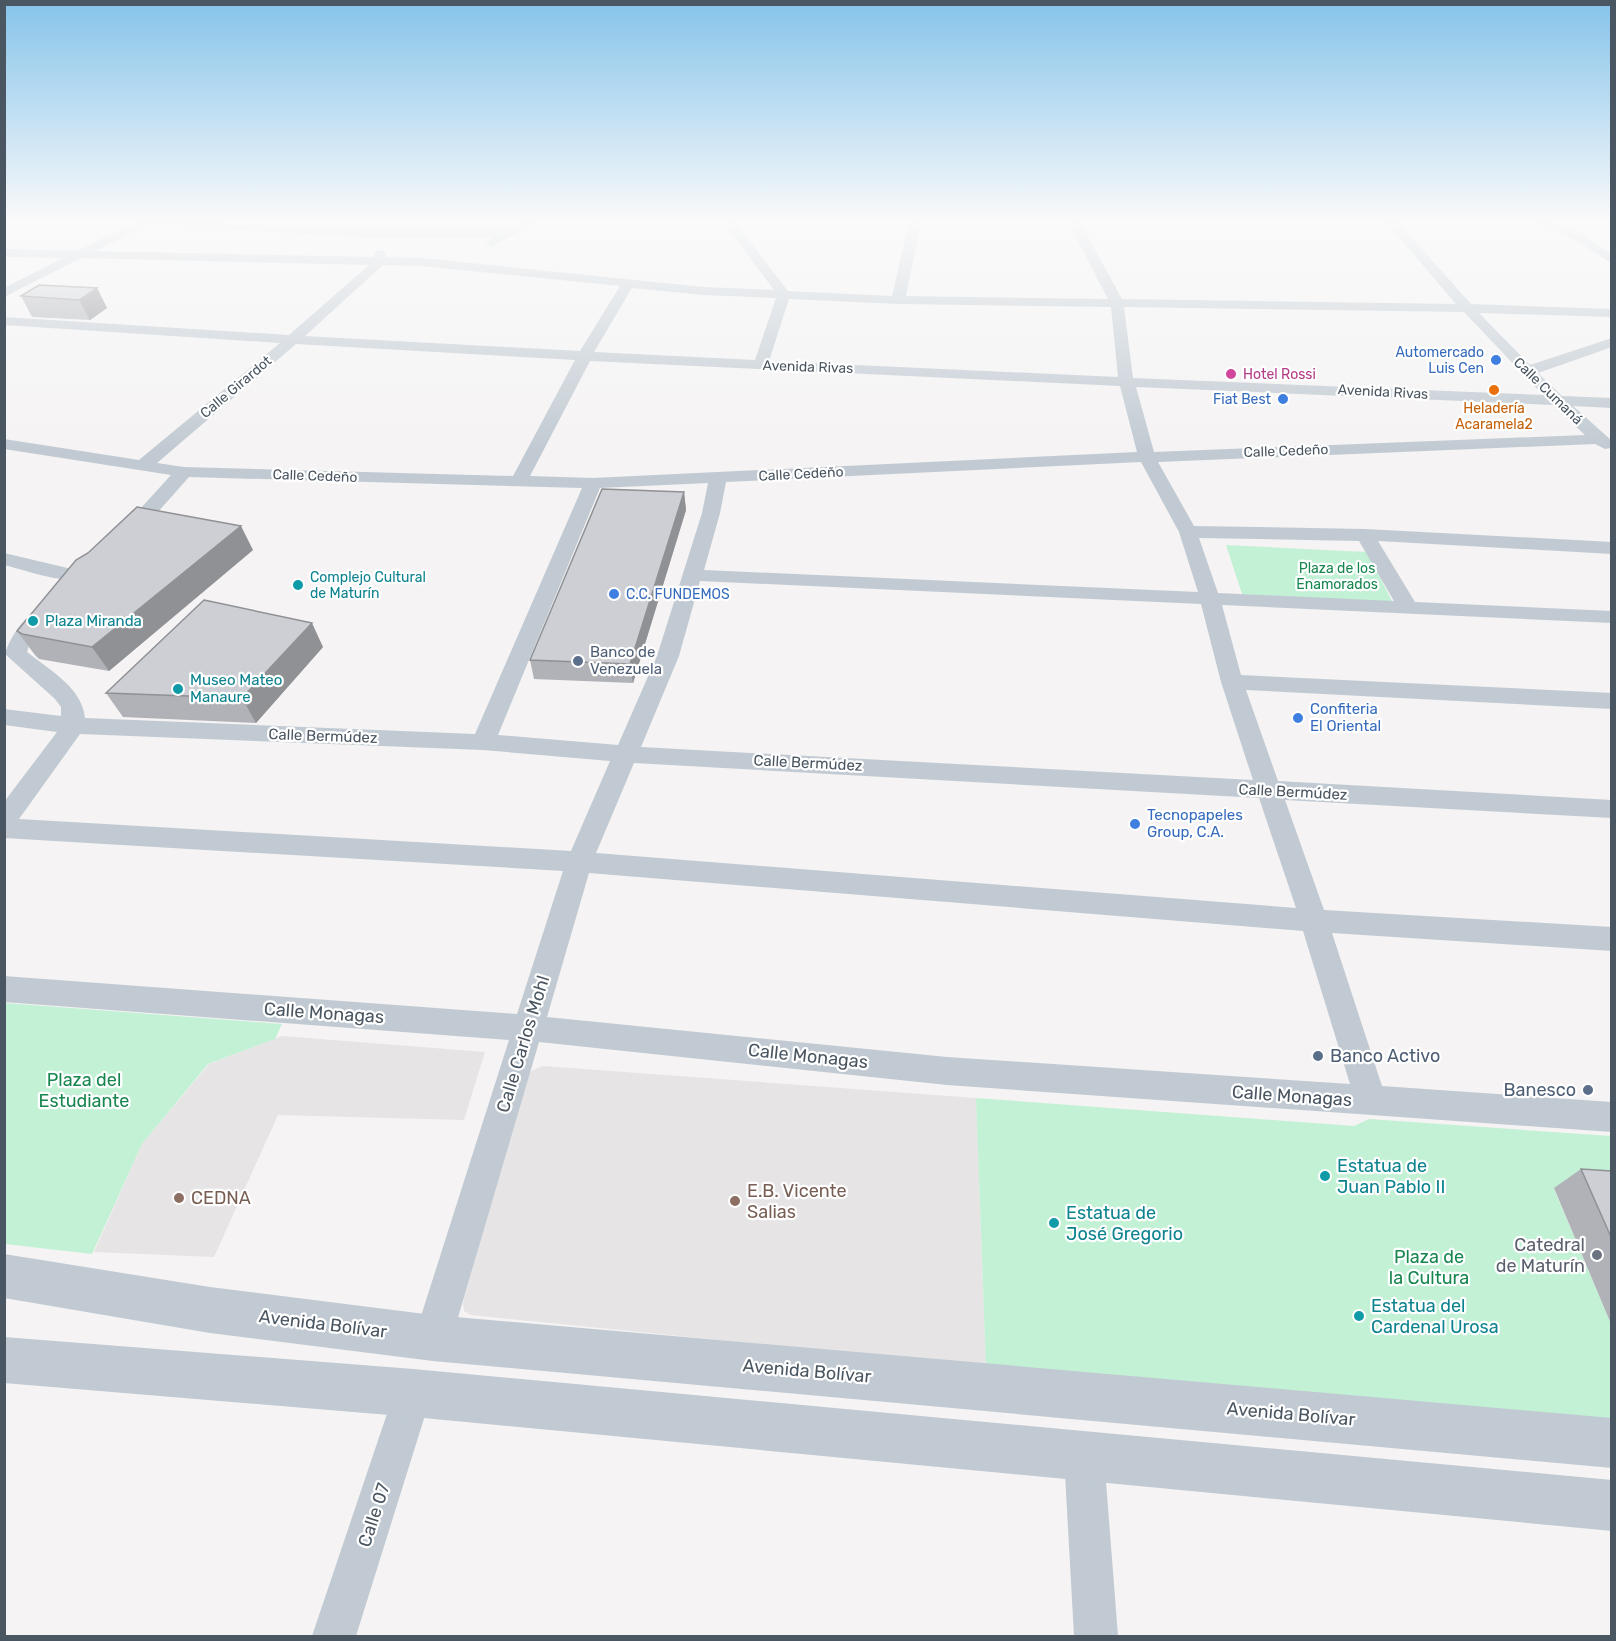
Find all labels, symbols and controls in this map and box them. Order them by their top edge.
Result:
place label: Automercado Luis Cen [1395,344,1484,377]
street label: Calle Girardot [197,352,276,422]
marker: Automercado Luis Cen [1489,353,1503,367]
street label: Calle Cumaná [1510,354,1586,428]
street label: Avenida Rivas [762,357,854,377]
place label: Hotel Rossi [1243,366,1316,383]
marker: Hotel Rossi [1224,367,1238,381]
street label: Avenida Rivas [1337,381,1429,403]
marker: Heladería Acaramela2 [1487,383,1501,397]
place label: Fiat Best [1213,391,1272,408]
marker: Fiat Best [1276,392,1290,406]
place label: Heladería Acaramela2 [1455,400,1533,433]
street label: Calle Cedeño [1243,441,1329,461]
street label: Calle Cedeño [758,463,844,485]
street label: Calle Cedeño [272,466,358,486]
park label: Plaza de los Enamorados [1296,560,1378,593]
place label: Complejo Cultural de Maturín [310,569,426,602]
marker: Complejo Cultural de Maturín [291,578,305,592]
place label: C.C. FUNDEMOS [626,586,730,603]
marker: C.C. FUNDEMOS [607,587,621,601]
place label: Plaza Miranda [45,612,142,630]
marker: Plaza Miranda [26,614,40,628]
place label: Banco de Venezuela [590,643,662,678]
marker: Banco de Venezuela [571,654,585,668]
place label: Museo Mateo Manaure [190,671,282,706]
marker: Museo Mateo Manaure [171,682,185,696]
place label: Confiteria El Oriental [1310,700,1381,735]
marker: Confiteria El Oriental [1291,711,1305,725]
street label: Calle Bermúdez [268,725,378,747]
street label: Calle Bermúdez [753,751,863,775]
street label: Calle Bermúdez [1238,780,1348,804]
place label: Tecnopapeles Group, C.A. [1147,806,1243,841]
marker: Tecnopapeles Group, C.A. [1128,817,1142,831]
street label: Calle Carlos Mohl [492,973,554,1115]
street label: Calle Monagas [263,998,385,1028]
street label: Calle Monagas [747,1039,869,1073]
place label: Banco Activo [1330,1045,1440,1067]
marker: Banco Activo [1311,1049,1325,1063]
park label: Plaza del Estudiante [39,1069,129,1112]
place label: Banesco [1504,1079,1576,1101]
street label: Calle Monagas [1231,1081,1353,1111]
marker: Banesco [1581,1083,1595,1097]
place label: Estatua de Juan Pablo II [1337,1155,1445,1198]
marker: Estatua de Juan Pablo II [1318,1169,1332,1183]
place label: E.B. Vicente Salias [747,1180,847,1223]
place label: CEDNA [191,1187,251,1209]
marker: CEDNA [172,1191,186,1205]
marker: E.B. Vicente Salias [728,1194,742,1208]
place label: Estatua de José Gregorio [1066,1202,1183,1245]
marker: Estatua de José Gregorio [1047,1216,1061,1230]
place label: Catedral de Maturín [1496,1234,1585,1277]
park label: Plaza de la Cultura [1389,1246,1469,1289]
marker: Catedral de Maturín [1590,1248,1604,1262]
place label: Estatua del Cardenal Urosa [1371,1295,1499,1338]
street label: Avenida Bolívar [258,1305,389,1343]
marker: Estatua del Cardenal Urosa [1352,1309,1366,1323]
street label: Avenida Bolívar [742,1354,872,1388]
street label: Avenida Bolívar [1226,1397,1356,1431]
street label: Calle 07 [353,1480,395,1550]

